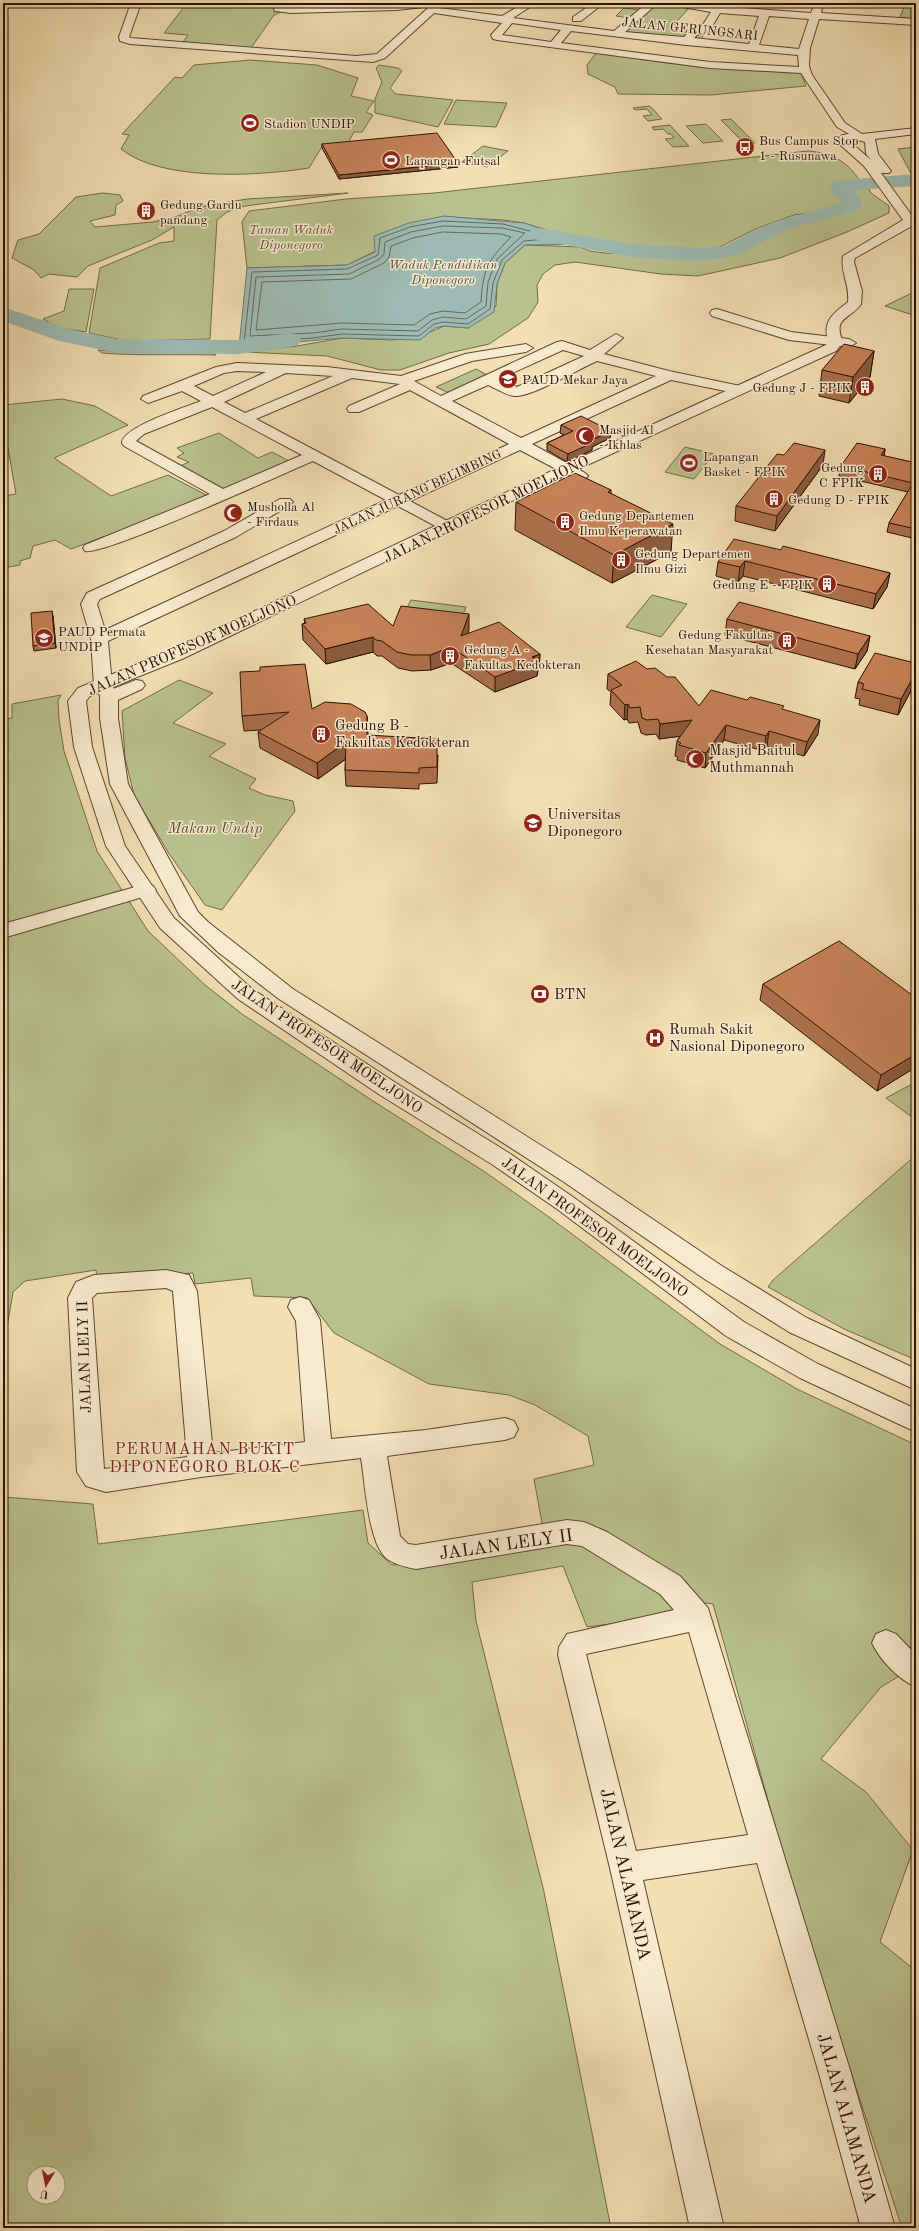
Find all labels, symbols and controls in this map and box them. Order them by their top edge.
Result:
street label: JALAN GERUNGSARI [621,16,759,43]
sports icon: Stadion UNDIP [239,112,261,134]
place label: Stadion UNDIP [264,118,355,131]
place label: Bus Campus Stop 1 - Rusunawa [759,135,859,163]
bus stop icon: Bus Campus Stop 1 - Rusunawa [734,136,756,158]
sports icon: Lapangan Futsal [380,149,402,171]
place label: Lapangan Futsal [405,155,501,168]
place label: Gedung Gardu pandang [160,199,242,227]
building icon: Gedung Gardu pandang [135,200,157,222]
park label: Taman Waduk Diponegoro [249,224,333,252]
water label: Waduk Pendidikan Diponegoro [389,259,498,287]
school or university icon: PAUD Mekar Jaya [497,368,519,390]
place label: PAUD Mekar Jaya [522,374,628,387]
building icon: Gedung J - FPIK [854,376,876,398]
place label: Gedung J - FPIK [753,382,851,395]
place label: Masjid Al - Ikhlas [599,424,654,452]
mosque icon: Masjid Al - Ikhlas [574,425,596,447]
street label: JALAN JURANG BELIMBING [332,448,504,537]
place label: Lapangan Basket - FPIK [703,451,786,479]
sports icon: Lapangan Basket - FPIK [678,452,700,474]
street label: JALAN PROFESOR MOELJONO [382,454,592,567]
place label: Gedung C FPIK [819,462,864,490]
building icon: Gedung C FPIK [867,463,889,485]
building icon: Gedung D - FPIK [763,488,785,510]
place label: Gedung D - FPIK [788,494,890,507]
place label: Musholla Al - Firdaus [247,501,315,529]
mosque icon: Musholla Al - Firdaus [222,502,244,524]
place label: Gedung Departemen Ilmu Keperawatan [579,510,694,538]
building icon: Gedung Departemen Ilmu Keperawatan [554,511,576,533]
place label: Gedung Departemen Ilmu Gizi [635,548,750,576]
building icon: Gedung Departemen Ilmu Gizi [610,549,632,571]
building icon: Gedung E - FPIK [816,573,838,595]
place label: Gedung E - FPIK [713,579,813,592]
street label: JALAN PROFESOR MOELJONO [86,593,299,699]
place label: PAUD Permata UNDIP [58,626,146,654]
school or university icon: PAUD Permata UNDIP [33,627,55,649]
place label: Gedung Fakultas Kesehatan Masyarakat [645,629,773,657]
building icon: Gedung Fakultas Kesehatan Masyarakat [776,630,798,652]
place label: Gedung A - Fakultas Kedokteran [464,644,581,672]
building icon: Gedung A - Fakultas Kedokteran [439,645,461,667]
place label: Gedung B - Fakultas Kedokteran [335,719,470,751]
building icon: Gedung B - Fakultas Kedokteran [310,723,332,745]
place label: Masjid Baitul Muthmannah [709,744,796,776]
mosque icon: Masjid Baitul Muthmannah [684,748,706,770]
place label: Universitas Diponegoro [547,808,622,840]
school or university icon: Universitas Diponegoro [522,812,544,834]
park label: Makam Undip [167,822,262,837]
street label: JALAN PROFESOR MOELJONO [228,978,424,1117]
bank icon: BTN [529,983,551,1005]
place label: BTN [554,988,587,1003]
place label: Rumah Sakit Nasional Diponegoro [669,1023,805,1055]
hospital icon: Rumah Sakit Nasional Diponegoro [644,1027,666,1049]
street label: JALAN PROFESOR MOELJONO [498,1156,690,1301]
street label: JALAN LELY II [76,1300,95,1413]
district label: PERUMAHAN BUKIT DIPONEGORO BLOK C [109,1442,301,1476]
street label: JALAN LELY II [438,1527,574,1563]
street label: JALAN ALAMANDA [596,1786,654,1962]
street label: JALAN ALAMANDA [813,2031,879,2206]
north arrow [26,2165,66,2205]
text: U [39,2187,50,2200]

